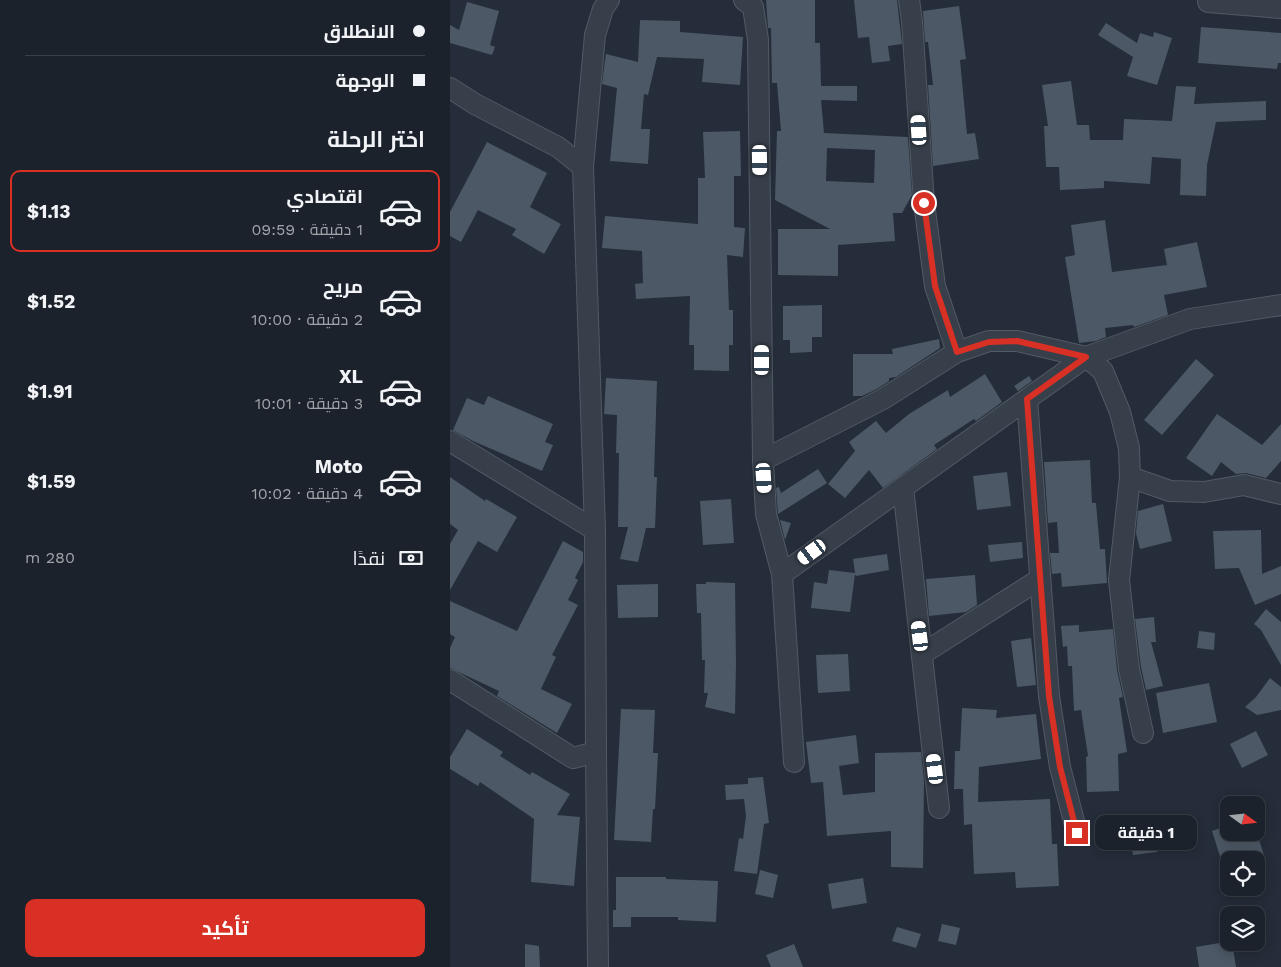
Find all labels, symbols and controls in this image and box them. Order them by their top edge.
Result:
text: الانطلاق [324,20,395,43]
text: الوجهة [335,69,395,92]
car [910,115,927,145]
text: اختر الرحلة [327,127,425,152]
car [752,145,767,175]
text: اقتصادي [287,185,363,208]
icon: car [378,189,423,234]
route start [913,192,935,214]
text: $1.13 [27,200,70,223]
text: 1 دقيقة · 09:59 [251,220,363,239]
text: مريح [323,275,363,298]
icon: car [378,279,423,324]
text: $1.52 [27,290,75,313]
text: 2 دقيقة · 10:00 [251,310,363,329]
car [754,345,769,375]
text: XL [339,365,363,388]
icon: car [378,369,423,414]
text: $1.91 [27,380,73,403]
text: 3 دقيقة · 10:01 [255,394,363,413]
text: Moto [315,455,363,478]
icon: car [378,459,423,504]
car [755,463,772,493]
text: $1.59 [27,470,76,493]
text: 4 دقيقة · 10:02 [251,484,363,503]
car [795,537,828,567]
icon: cash [397,544,425,572]
text: نقدًا [353,547,385,570]
text: 280 m [25,548,75,567]
car [910,620,929,652]
car [925,753,944,785]
north arrow [1220,796,1265,841]
map controls [1220,796,1265,951]
callout: 1 دقيقة [1094,816,1197,850]
route end [1066,822,1088,844]
text: 1 دقيقة [1118,823,1174,842]
button: locate [1220,851,1265,896]
button: تأكيد [25,899,425,957]
button: layers [1220,906,1265,951]

